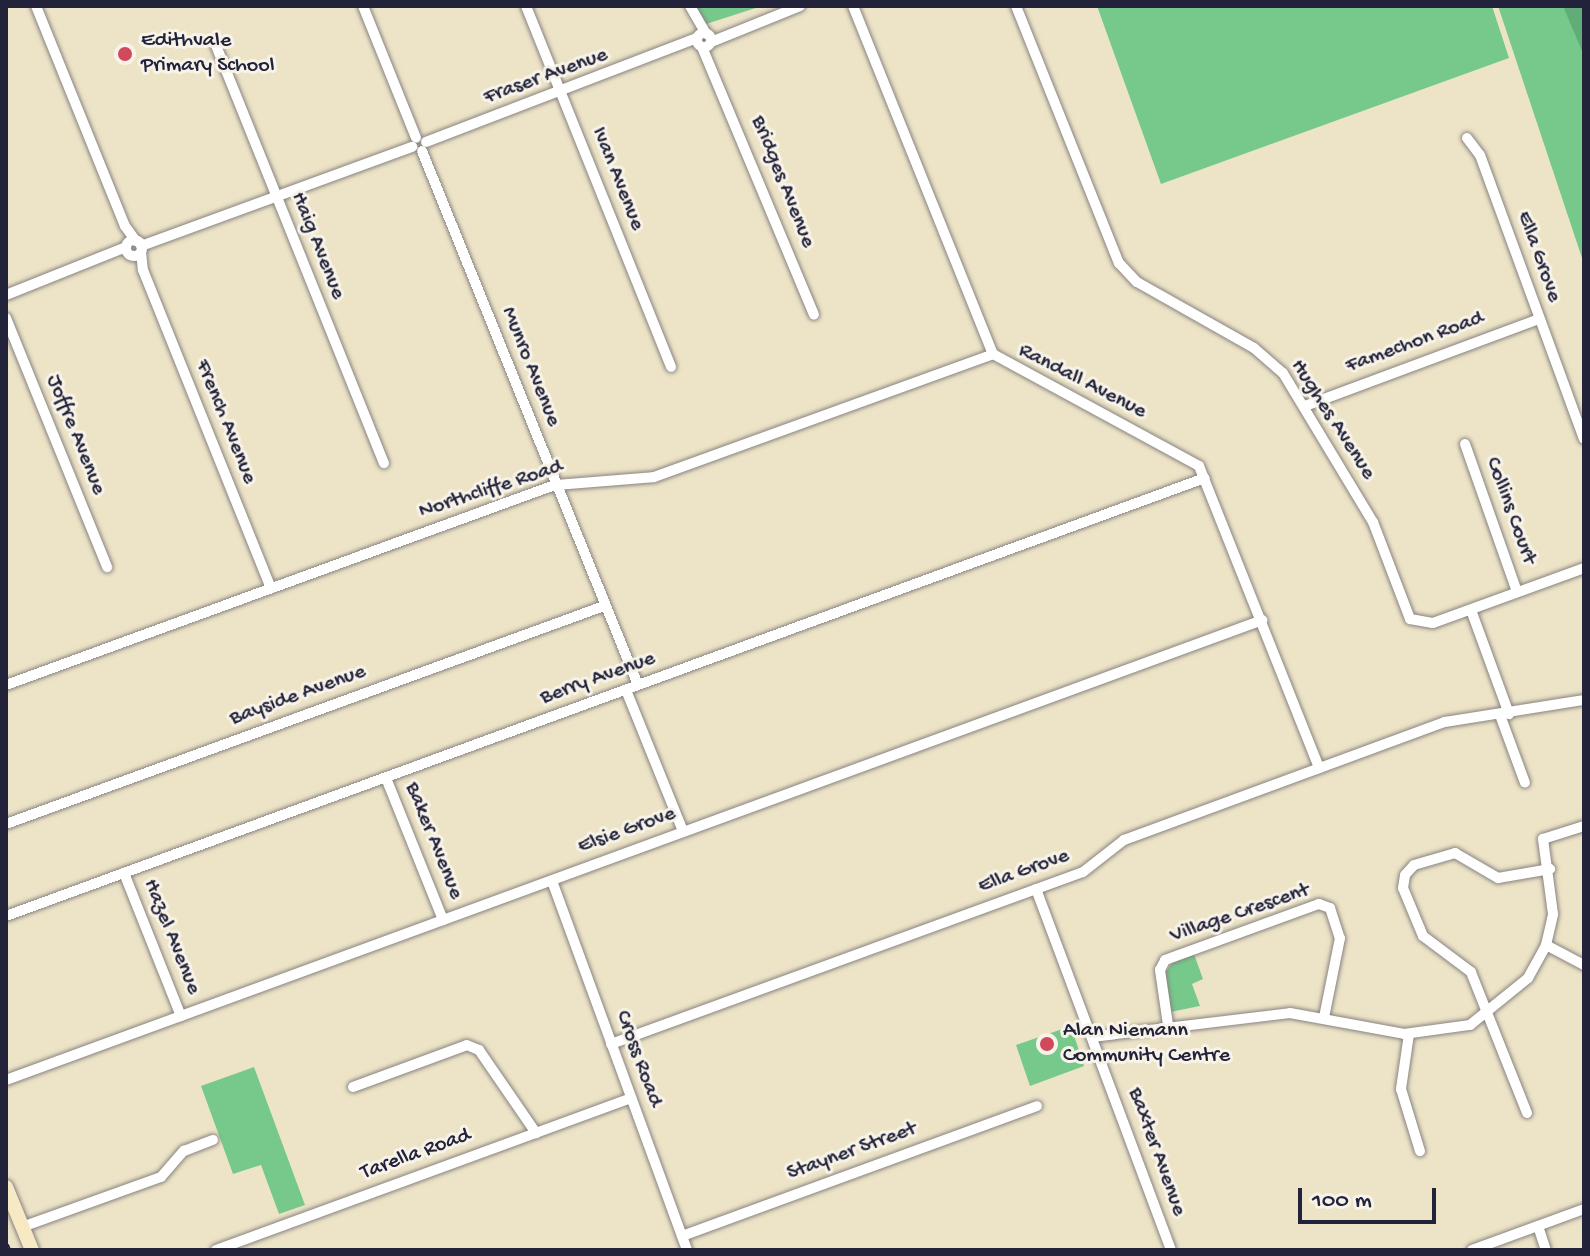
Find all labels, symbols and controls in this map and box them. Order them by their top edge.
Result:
place label: Edithvale Primary School [141,28,275,80]
street label: Fraser Avenue [480,42,612,112]
marker: Edithvale Primary School [116,45,134,63]
street label: Bridges Avenue [744,112,820,252]
street label: Ivan Avenue [584,124,650,234]
street label: Haig Avenue [284,188,350,304]
street label: Ella Grove [1509,208,1567,306]
street label: Munro Avenue [494,303,566,431]
street label: Famechon Road [1342,306,1488,380]
street label: Randall Avenue [1013,338,1151,426]
street label: Hughes Avenue [1283,355,1381,485]
street label: French Avenue [188,356,262,488]
street label: Joffre Avenue [39,371,111,499]
street label: Northcliffe Road [416,454,566,526]
street label: Collins Court [1478,454,1542,568]
street label: Berry Avenue [537,646,659,712]
street label: Bayside Avenue [226,659,370,733]
street label: Baker Avenue [398,779,468,903]
street label: Elsie Grove [575,801,679,861]
street label: Ella Grove [975,843,1073,901]
street label: Hazel Avenue [136,875,206,999]
street label: Village Crescent [1167,878,1313,950]
street label: Cross Road [608,1007,668,1111]
place label: Alan Niemann Community Centre [1063,1018,1230,1070]
marker: Alan Niemann Community Centre [1038,1035,1056,1053]
street label: Baxter Avenue [1121,1084,1191,1220]
street label: Stayner Street [784,1116,920,1188]
street label: Tarella Road [357,1123,475,1187]
scale bar [1302,1172,1440,1222]
text: 100 m [1312,1187,1372,1216]

